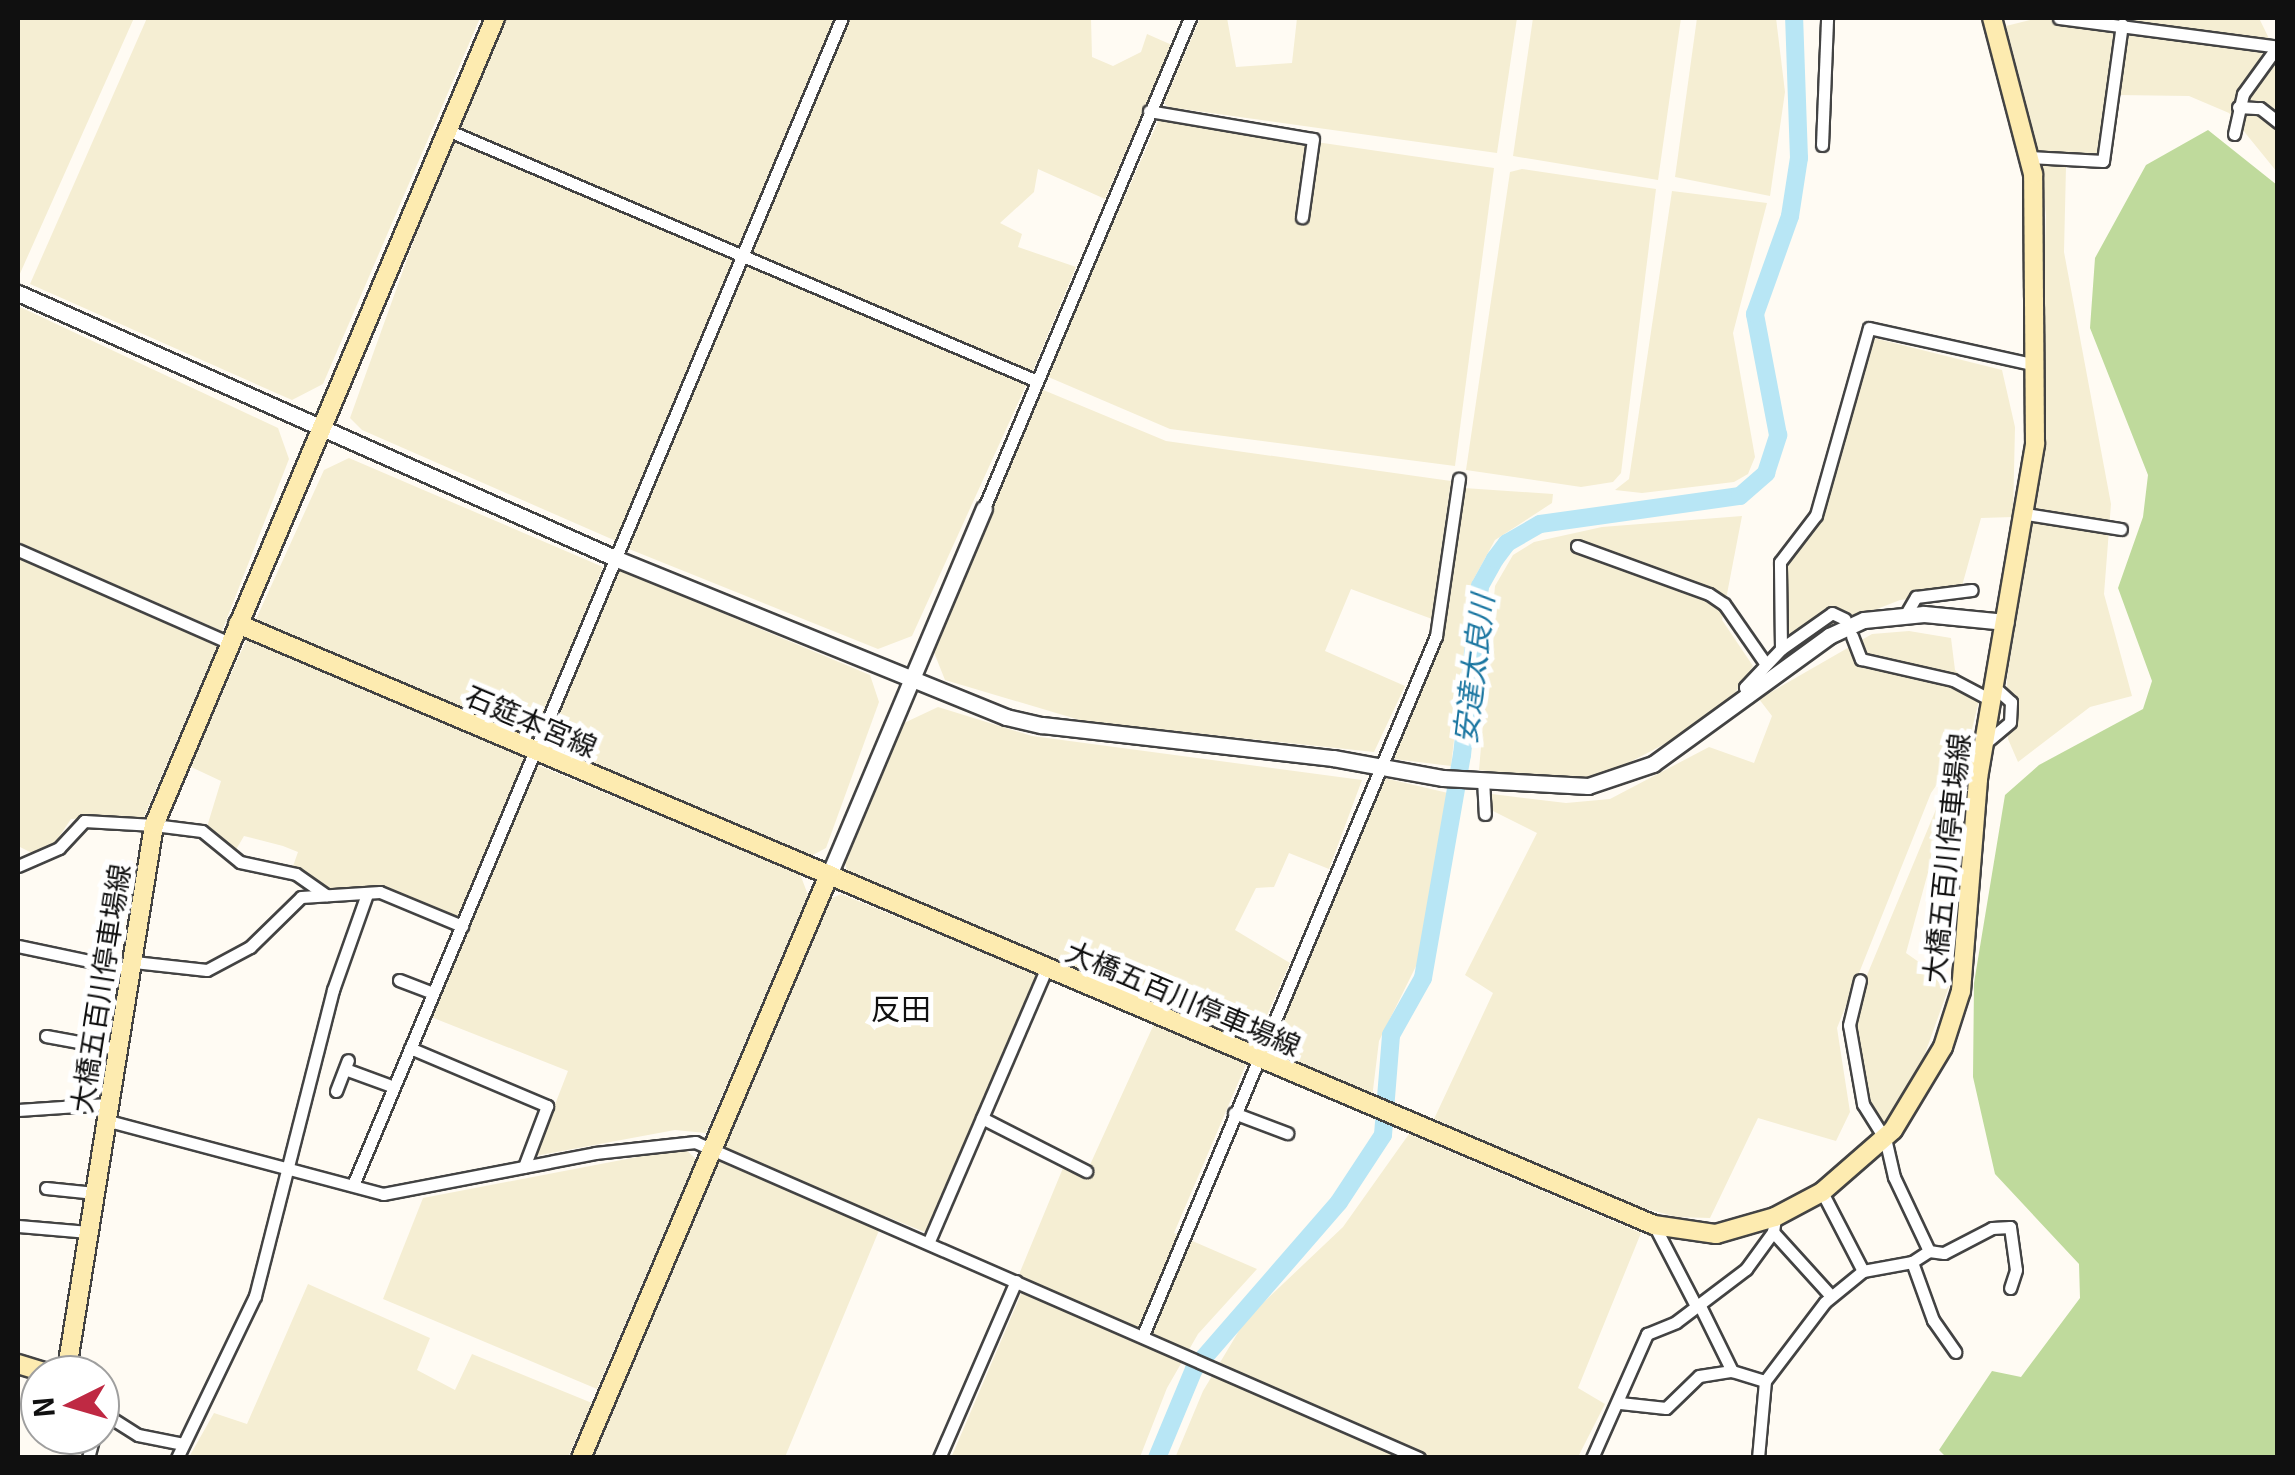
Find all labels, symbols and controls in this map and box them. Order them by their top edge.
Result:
water label: 安達太良川 [1445,592,1499,746]
street label: 石筵本宮線 [461,677,603,763]
street label: 大橋五百川停車場線 [1915,731,1975,985]
street label: 大橋五百川停車場線 [63,861,135,1115]
street label: 大橋五百川停車場線 [1061,932,1307,1062]
district label: 反田 [871,989,931,1025]
north arrow [20,1355,120,1455]
text: N [21,1395,63,1420]

